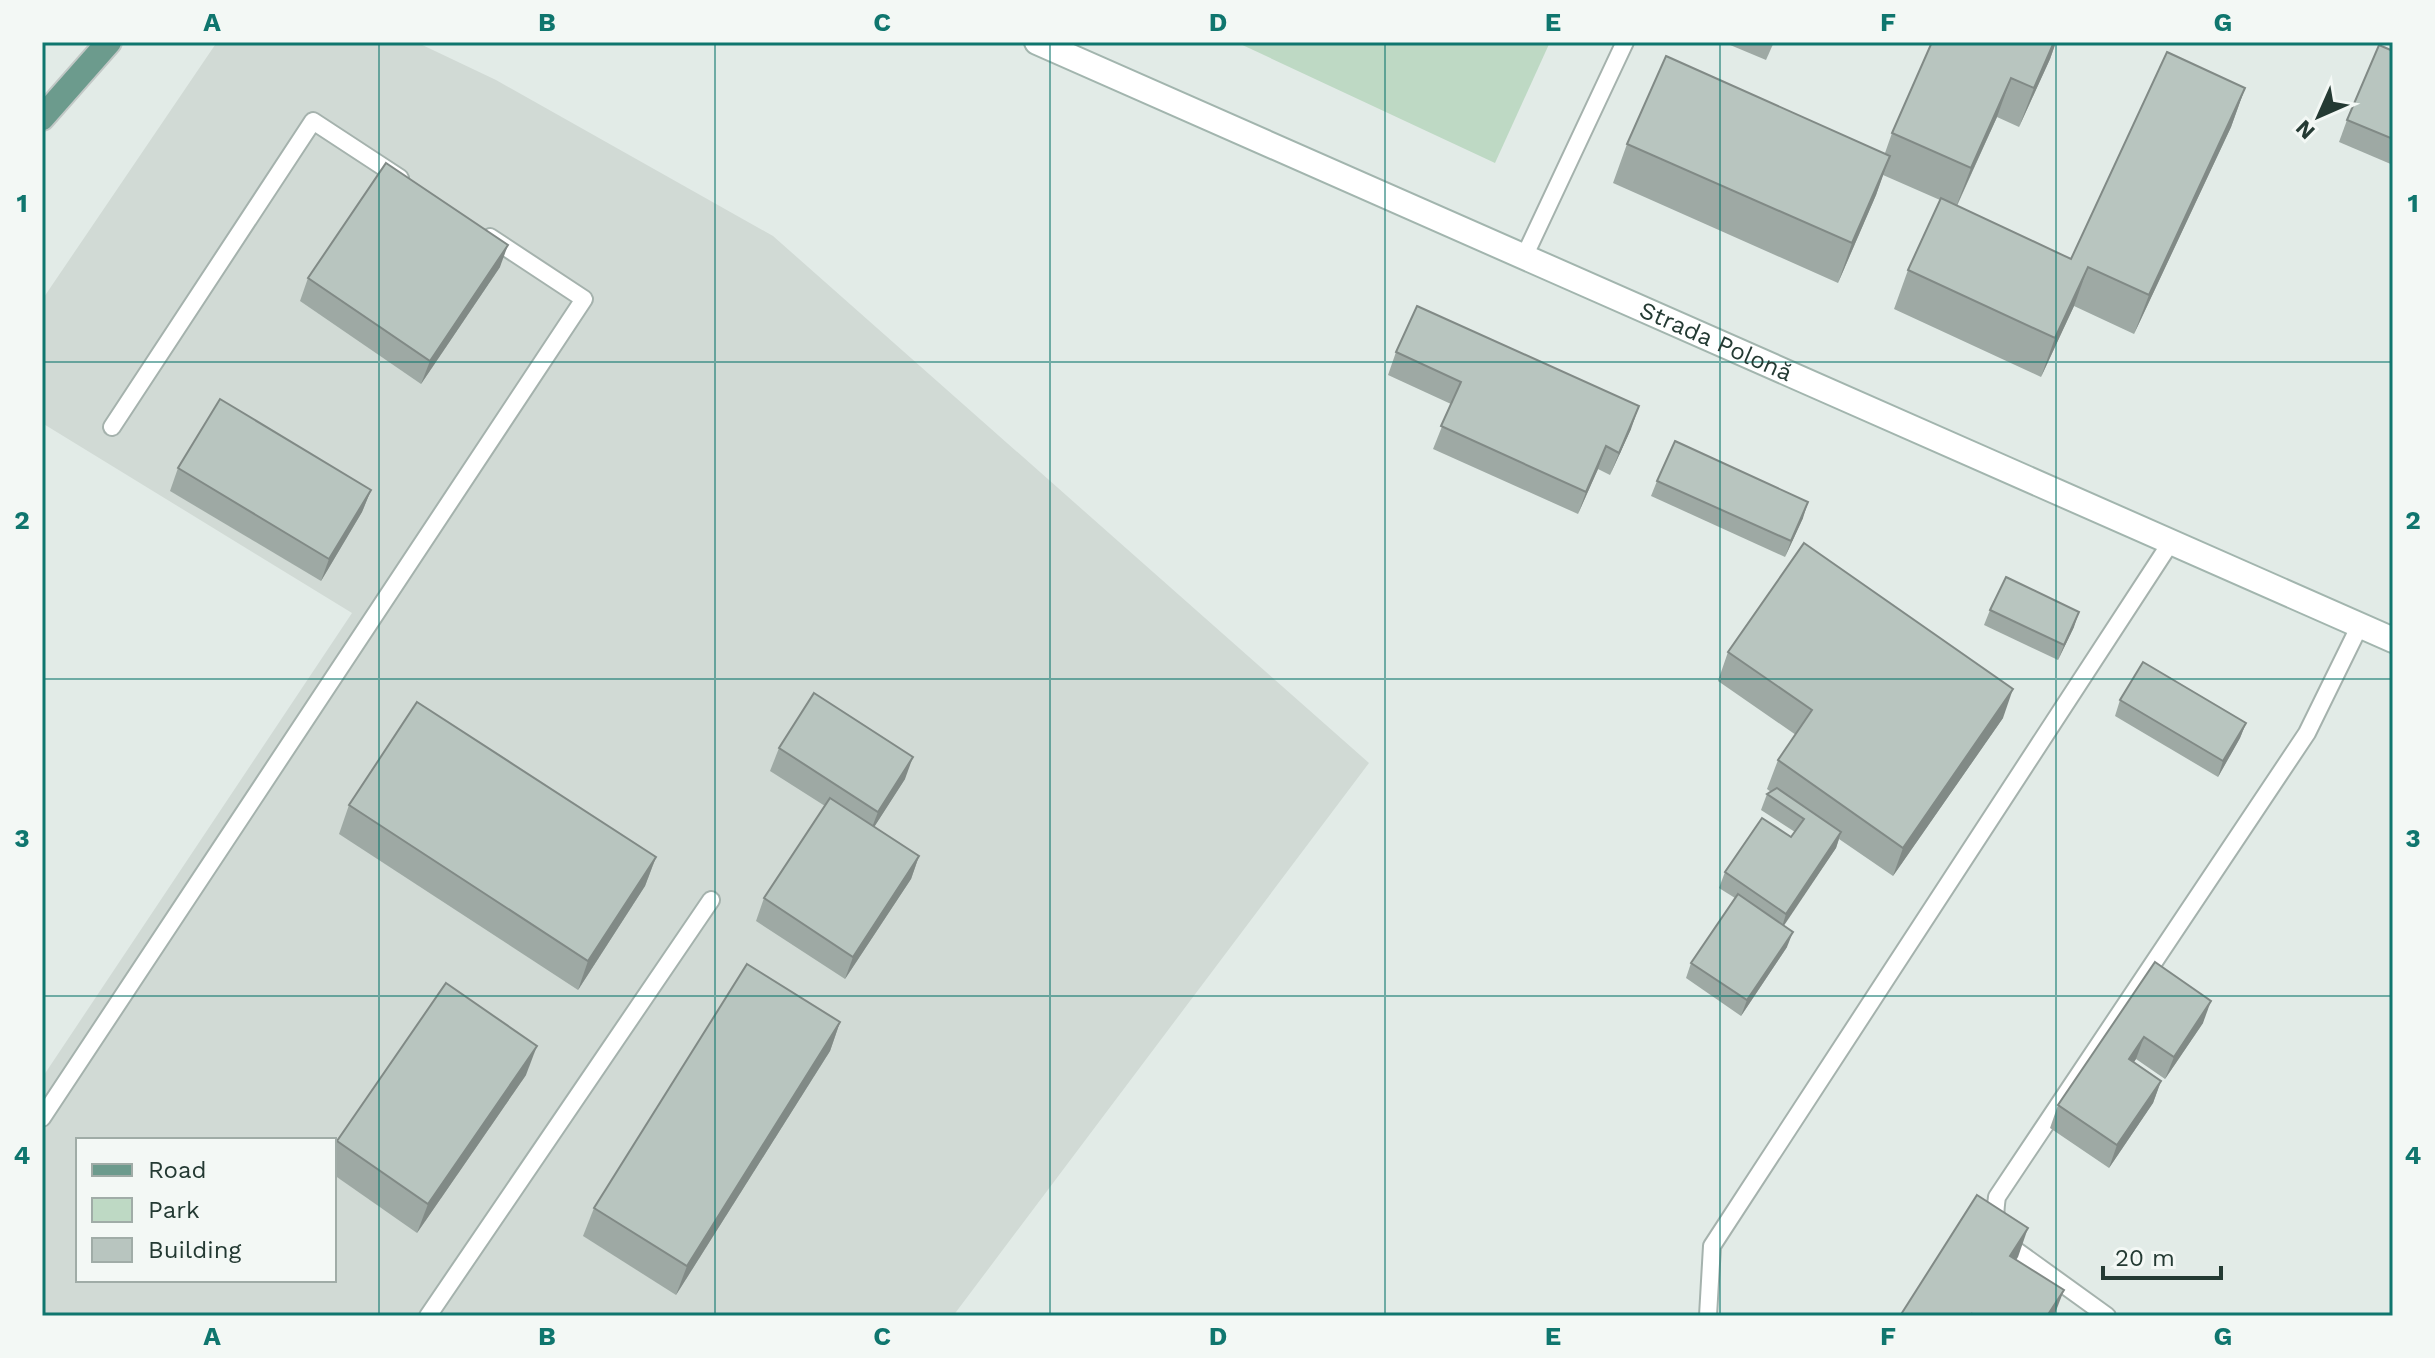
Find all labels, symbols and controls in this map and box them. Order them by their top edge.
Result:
text: A [203,7,221,37]
text: B [538,7,556,37]
text: C [873,7,891,37]
text: D [1209,7,1227,37]
text: E [1545,7,1561,37]
text: F [1880,7,1896,37]
text: G [2214,7,2232,37]
north arrow [2279,76,2359,156]
text: N [2291,115,2320,144]
text: 1 [16,188,28,218]
text: 1 [2407,188,2419,218]
street label: Strada Polonă [1635,296,1797,387]
text: 2 [14,505,30,535]
text: 2 [2405,505,2421,535]
text: 3 [14,823,30,853]
text: 3 [2405,823,2421,853]
legend [76,1138,336,1282]
text: 4 [14,1140,31,1170]
text: 4 [2405,1140,2422,1170]
text: Road [148,1156,207,1184]
text: Park [148,1196,200,1224]
scale bar [2103,1230,2221,1280]
text: Building [148,1236,241,1264]
text: 20 m [2115,1244,2175,1272]
text: A [203,1321,221,1351]
text: B [538,1321,556,1351]
text: C [873,1321,891,1351]
text: D [1209,1321,1227,1351]
text: E [1545,1321,1561,1351]
text: F [1880,1321,1896,1351]
text: G [2214,1321,2232,1351]

